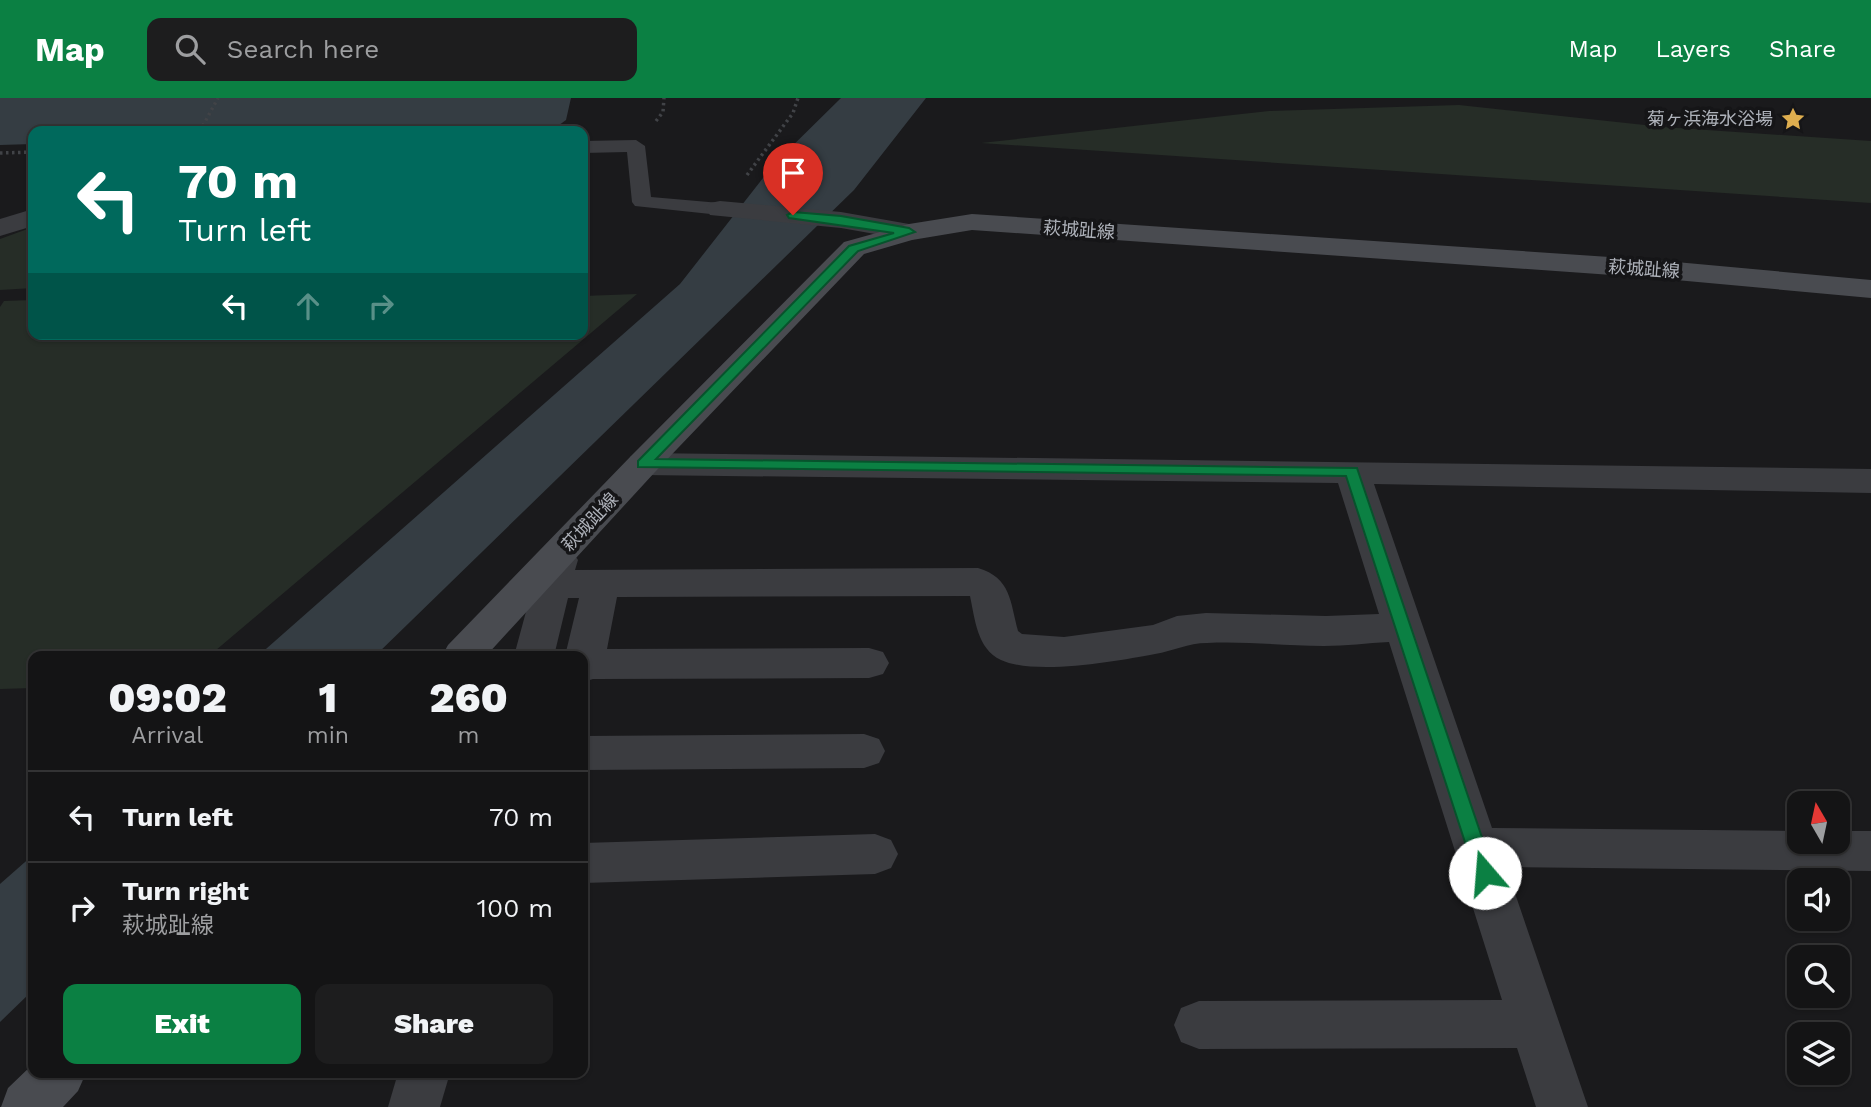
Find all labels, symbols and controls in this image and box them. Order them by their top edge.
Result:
search box [147,18,637,81]
text: Map [35,30,105,69]
icon: search [171,30,209,68]
text: Search here [227,34,379,64]
text: Map [1569,35,1617,63]
text: Layers [1655,35,1731,63]
text: Share [1769,35,1836,63]
place icon: 菊ヶ浜海水浴場 [1779,105,1807,133]
place label: 菊ヶ浜海水浴場 [1647,108,1773,129]
pin [763,143,823,215]
text: 70 m [178,152,298,210]
icon: left [63,154,154,245]
icon: arrive [774,154,812,192]
text: Turn left [178,211,311,249]
street label: 萩城趾線 [1042,217,1116,242]
street label: 萩城趾線 [1607,256,1681,281]
icon: left [216,287,254,325]
icon: ahead [289,287,327,325]
icon: right [362,287,400,325]
street label: 萩城趾線 [557,488,622,555]
text: 09:02 [108,673,227,722]
text: 1 [319,673,337,722]
text: 260 [429,673,508,722]
text: Arrival [132,722,203,749]
text: min [307,722,349,749]
text: m [458,722,479,749]
north arrow [1787,791,1850,854]
map controls [1787,791,1850,1085]
icon: left [63,798,101,836]
text: Turn left [122,802,233,832]
text: 70 m [489,802,553,832]
position arrow [1448,836,1522,910]
button: sound [1787,868,1850,931]
text: Turn right [122,876,249,906]
icon: right [63,889,101,927]
text: 100 m [477,893,553,923]
text: 萩城趾線 [122,912,214,939]
button: search [1787,945,1850,1008]
button: Exit [63,984,301,1064]
button: Share [315,984,553,1064]
button: layers [1787,1022,1850,1085]

